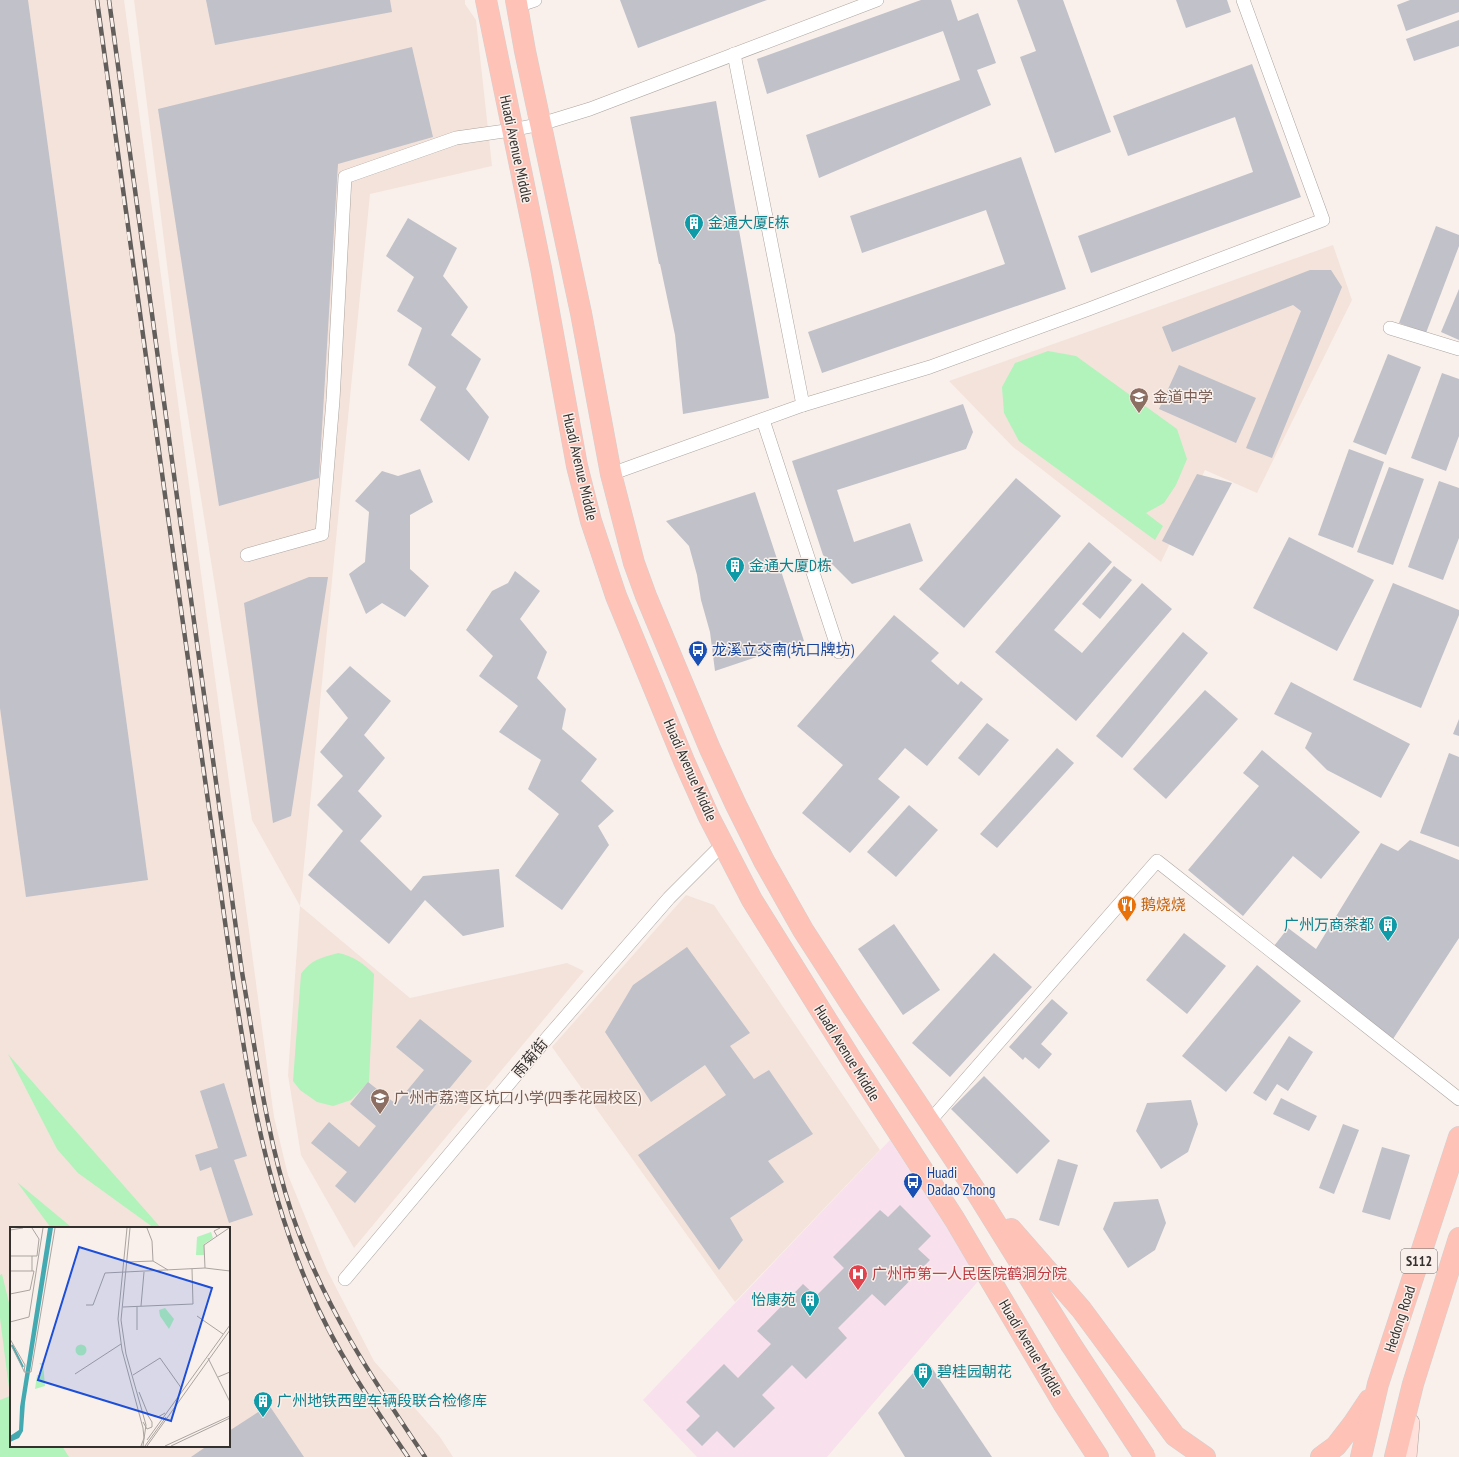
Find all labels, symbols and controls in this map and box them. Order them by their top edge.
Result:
street label: Huadi Avenue Middle [496,93,537,205]
building icon: 金通大厦E栋 [683,212,705,240]
place label: 金通大厦E栋 [708,213,789,232]
school or university icon: 金道中学 [1128,386,1150,414]
place label: 金道中学 [1153,387,1213,406]
street label: Huadi Avenue Middle [559,411,602,522]
building icon: 金通大厦D栋 [724,555,746,583]
place label: 金通大厦D栋 [749,556,832,575]
bus stop icon: 龙溪立交南(坑口牌坊) [687,639,709,667]
place label: 龙溪立交南(坑口牌坊) [712,640,854,659]
street label: Huadi Avenue Middle [659,716,721,824]
restaurant icon: 鹅烧烧 [1116,894,1138,922]
place label: 鹅烧烧 [1141,895,1186,914]
building icon: 广州万商茶都 [1377,914,1399,942]
place label: 广州万商茶都 [1284,915,1374,934]
street label: Huadi Avenue Middle [810,1001,885,1104]
street label: 雨菊街 [508,1034,551,1081]
school or university icon: 广州市荔湾区坑口小学(四季花园校区) [369,1087,391,1115]
place label: 广州市荔湾区坑口小学(四季花园校区) [394,1088,641,1107]
place label: Huadi Dadao Zhong [927,1163,996,1199]
bus stop icon: Huadi Dadao Zhong [902,1171,924,1199]
inset map [10,1227,230,1447]
road number: S112 [1401,1249,1437,1273]
hospital icon: 广州市第一人民医院鹤洞分院 [847,1263,869,1291]
place label: 广州市第一人民医院鹤洞分院 [872,1264,1067,1283]
street label: Hedong Road [1380,1283,1419,1355]
building icon: 怡康苑 [799,1289,821,1317]
place label: 怡康苑 [751,1290,796,1309]
street label: Huadi Avenue Middle [995,1296,1068,1400]
building icon: 碧桂园朝花 [912,1361,934,1389]
place label: 碧桂园朝花 [937,1362,1012,1381]
building icon: 广州地铁西塱车辆段联合检修库 [252,1390,274,1418]
place label: 广州地铁西塱车辆段联合检修库 [277,1391,487,1410]

